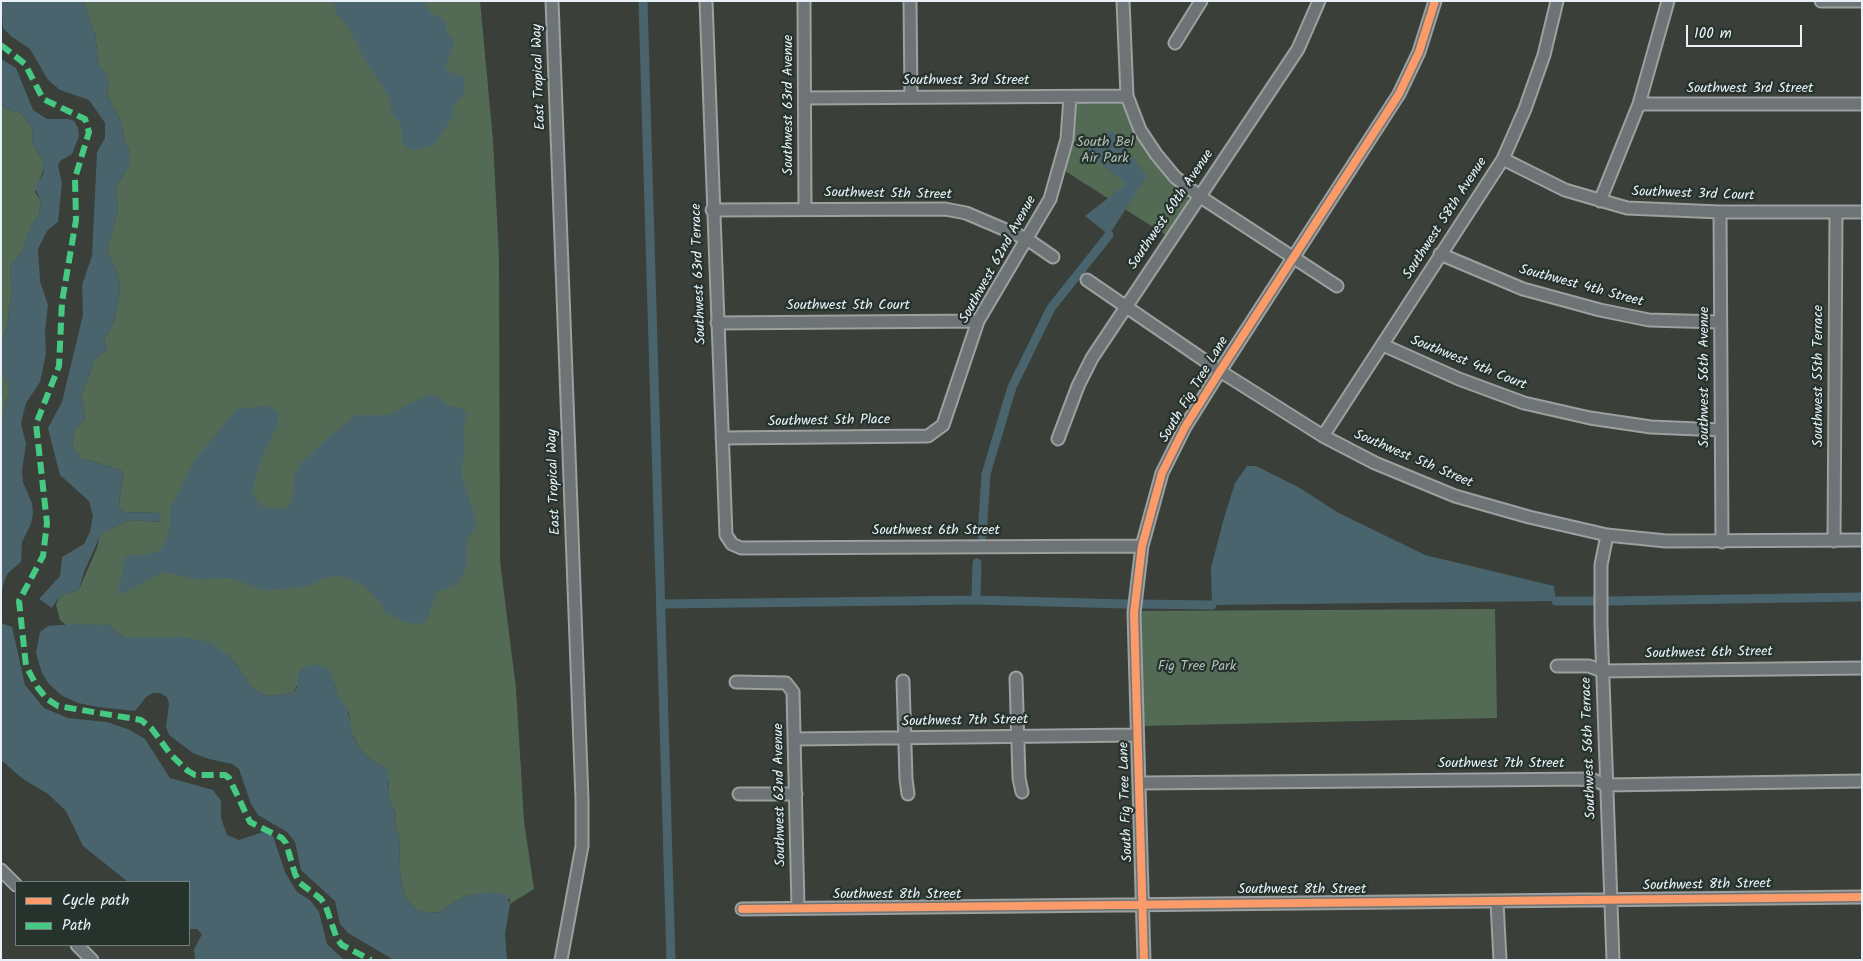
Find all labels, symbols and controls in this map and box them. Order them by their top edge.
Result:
scale bar [1688,15,1804,47]
text: 100 m [1694,22,1732,46]
street label: East Tropical Way [530,24,550,130]
street label: Southwest 63rd Avenue [782,35,798,175]
street label: Southwest 3rd Street [903,74,1029,90]
street label: Southwest 3rd Street [1687,82,1813,98]
park label: South Bel Air Park [1076,136,1134,168]
street label: Southwest 60th Avenue [1126,147,1218,273]
street label: Southwest 58th Avenue [1400,155,1492,283]
street label: Southwest 3rd Court [1631,184,1755,206]
street label: Southwest 5th Street [824,185,952,205]
street label: Southwest 62nd Avenue [957,193,1041,327]
street label: Southwest 63rd Terrace [689,203,711,345]
street label: Southwest 4th Street [1517,262,1645,312]
street label: Southwest 5th Court [786,299,910,315]
street label: Southwest 55th Terrace [1812,305,1828,447]
street label: Southwest 56th Avenue [1698,306,1714,448]
street label: Southwest 4th Court [1407,333,1529,395]
street label: South Fig Tree Lane [1157,334,1233,446]
street label: Southwest 5th Place [768,413,890,431]
street label: Southwest 5th Street [1351,427,1475,493]
street label: East Tropical Way [545,429,565,535]
street label: Southwest 6th Street [872,524,1000,540]
street label: Southwest 6th Street [1645,644,1773,664]
park label: Fig Tree Park [1158,660,1236,676]
street label: Southwest 56th Terrace [1579,677,1601,819]
street label: Southwest 7th Street [902,712,1028,732]
street label: Southwest 62nd Avenue [771,723,791,867]
street label: South Fig Tree Lane [1117,742,1137,862]
street label: Southwest 7th Street [1438,757,1564,773]
street label: Southwest 8th Street [1643,876,1771,896]
legend [15,881,190,946]
street label: Southwest 8th Street [1238,883,1366,899]
street label: Southwest 8th Street [833,888,961,904]
text: Cycle path [62,889,129,913]
text: Path [62,914,91,938]

